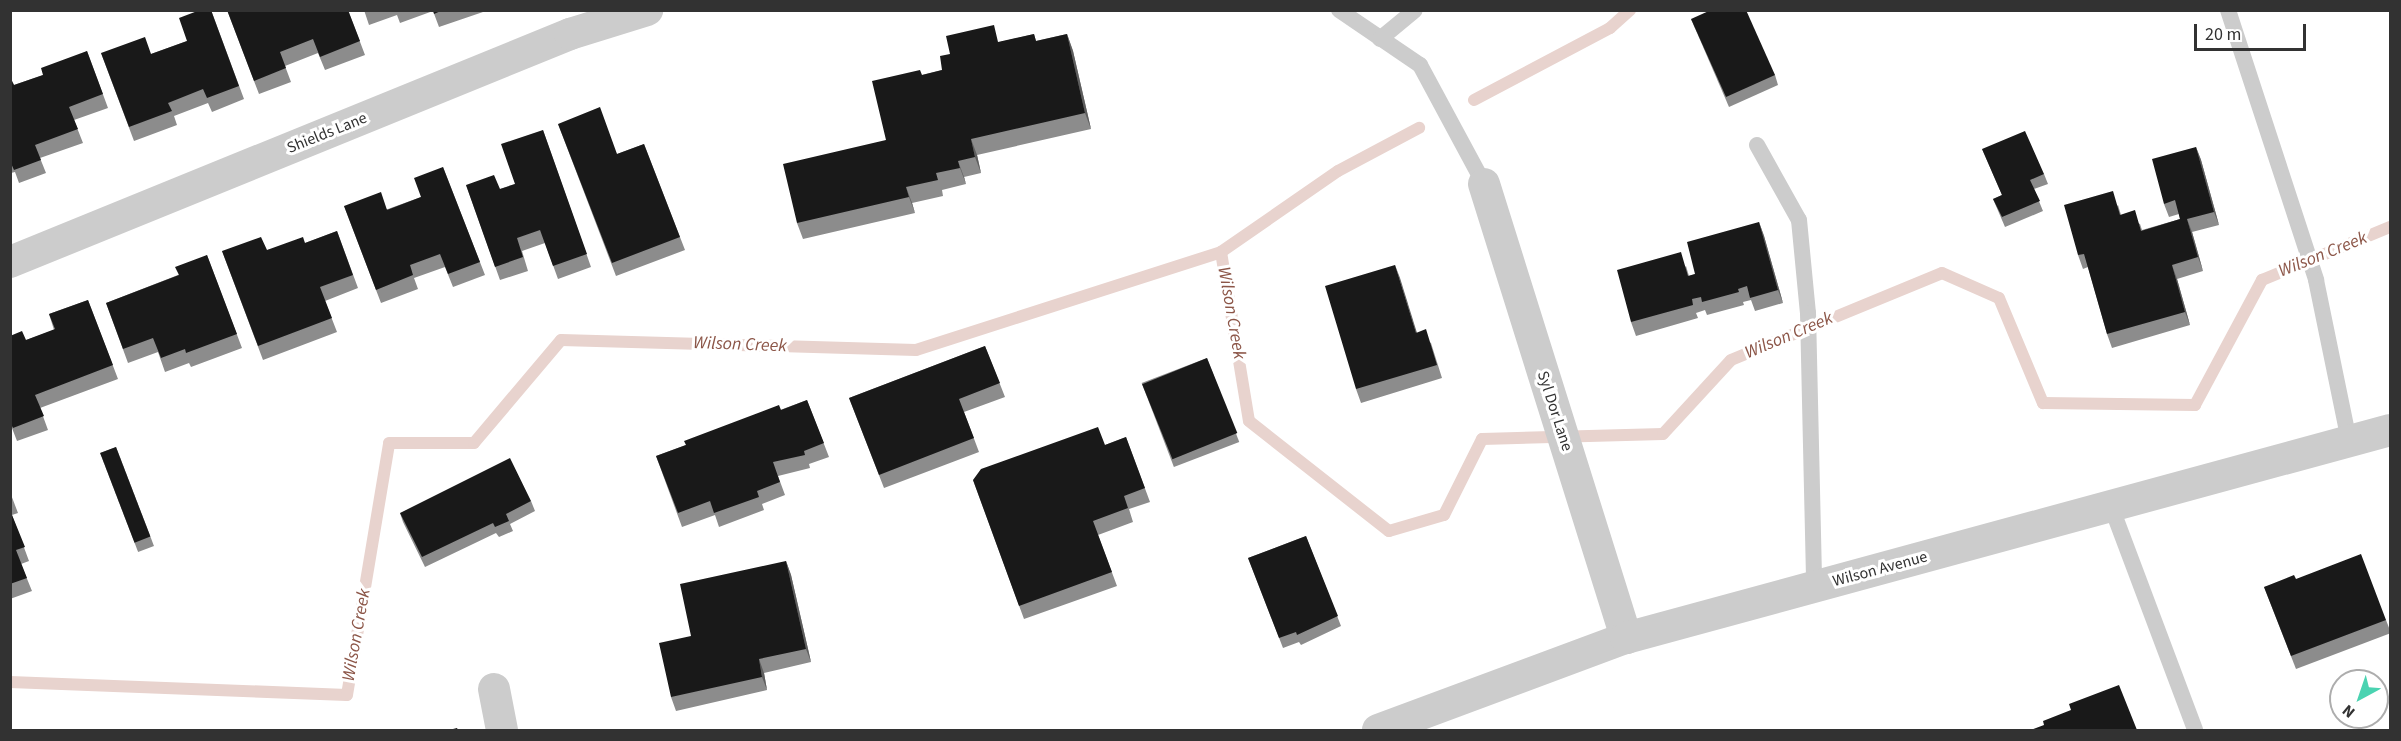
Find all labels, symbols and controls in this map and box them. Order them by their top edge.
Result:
scale bar [2197,12,2310,50]
text: 20 m [2205,22,2241,47]
street label: Shields Lane [284,108,370,158]
water label: Wilson Creek [2276,227,2370,283]
water label: Wilson Creek [1212,265,1250,361]
water label: Wilson Creek [1742,308,1836,364]
water label: Wilson Creek [693,333,787,357]
street label: Syl Dor Lane [1533,369,1577,453]
street label: Wilson Avenue [1831,547,1929,591]
water label: Wilson Creek [338,587,376,683]
north arrow [2329,669,2389,729]
text: N [2338,699,2360,723]

